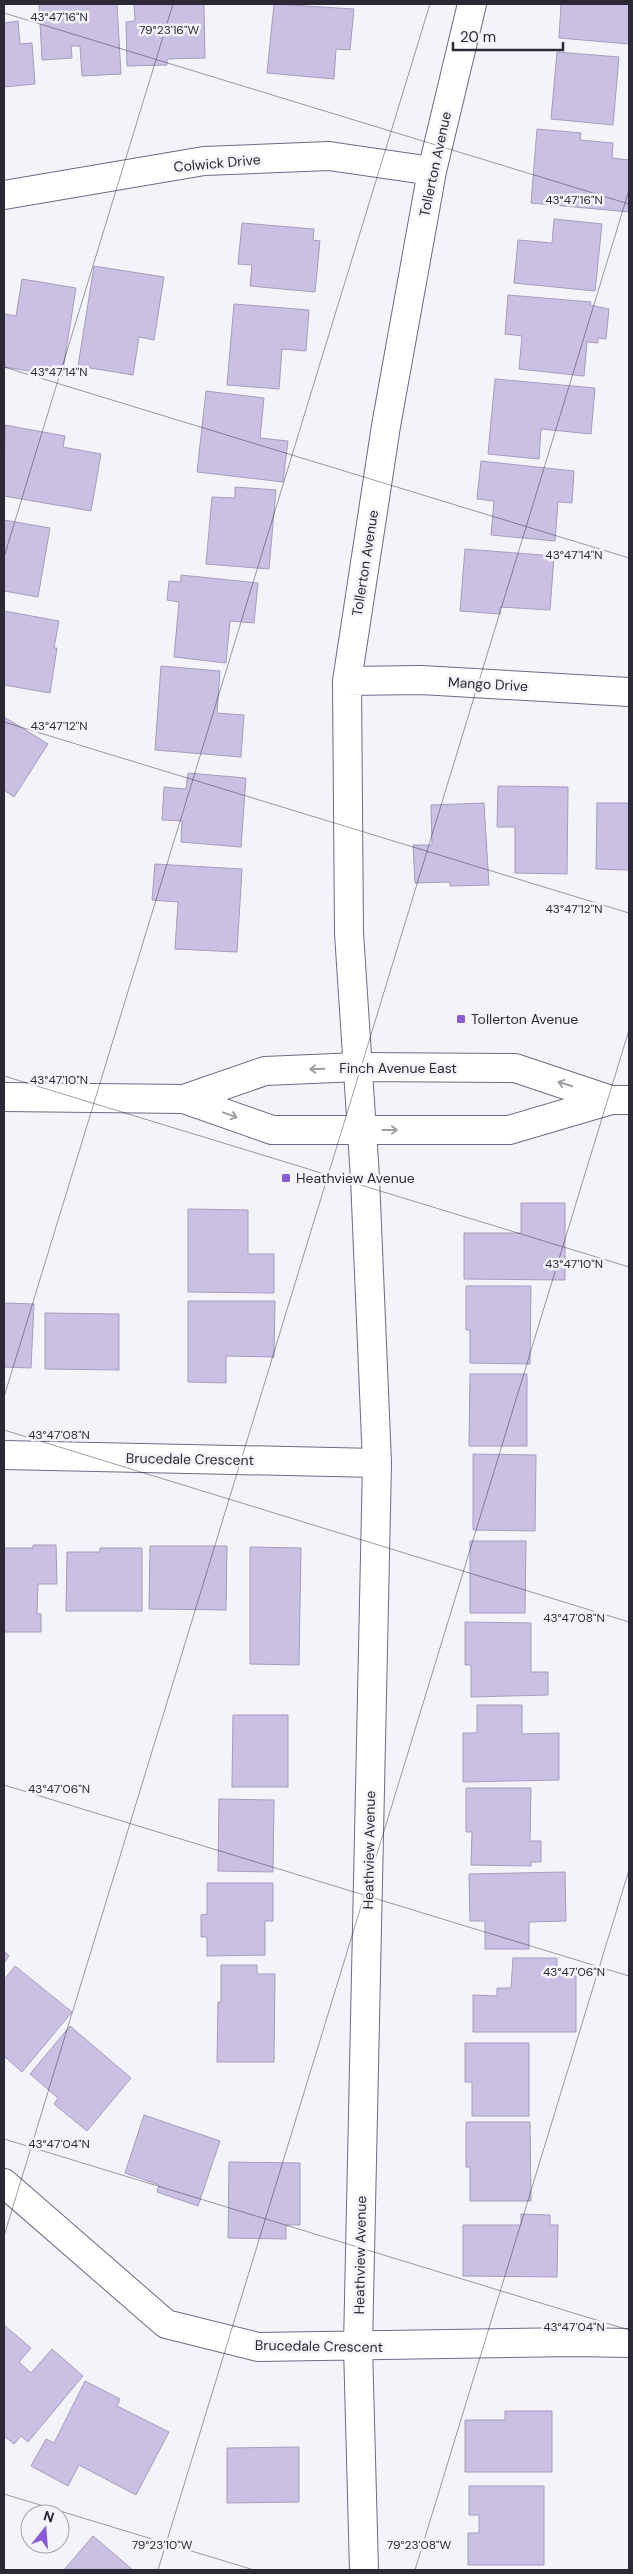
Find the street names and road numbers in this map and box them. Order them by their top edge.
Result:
street label: Tollerton Avenue [415,110,455,218]
street label: Colwick Drive [173,150,261,176]
street label: Tollerton Avenue [348,509,382,617]
street label: Mango Drive [448,673,529,695]
street label: Finch Avenue East [339,1059,457,1077]
street label: Brucedale Crescent [126,1449,254,1469]
street label: Heathview Avenue [359,1790,379,1909]
street label: Heathview Avenue [350,2195,370,2314]
street label: Brucedale Crescent [255,2336,383,2356]

